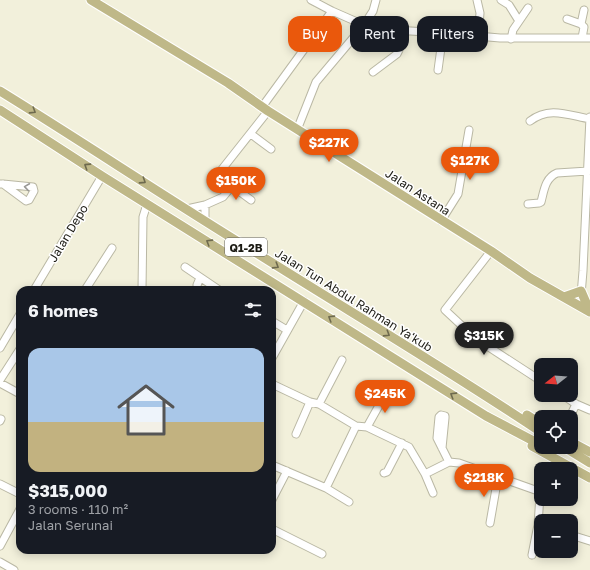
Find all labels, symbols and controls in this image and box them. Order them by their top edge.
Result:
chip: Buy [288,16,342,52]
chip: Rent [350,16,409,52]
chip: Filters [417,16,488,52]
one-way arrow [29,107,36,114]
pin: $227K [301,129,357,163]
text: $227K [308,134,350,150]
pin: $127K [442,147,498,181]
text: $127K [450,152,490,168]
one-way arrow [84,164,91,171]
street label: Jalan Astana [383,165,453,219]
pin: $150K [208,167,264,201]
text: $150K [215,172,257,188]
one-way arrow [139,176,146,184]
one-way arrow [24,183,30,192]
street label: Jalan Depo [45,202,91,264]
road number: Q1-2B [225,238,267,256]
one-way arrow [206,240,213,247]
street label: Jalan Tun Abdul Rahman Ya'kub [273,245,435,355]
one-way arrow [272,261,279,269]
icon: filters [242,299,264,321]
text: 6 homes [28,300,98,321]
one-way arrow [328,316,335,323]
pin: $315K [456,322,512,356]
text: $315K [464,327,504,343]
one-way arrow [383,330,390,337]
north arrow [534,358,578,402]
map controls [534,358,578,558]
icon: home [110,374,182,446]
pin: $245K [357,380,413,414]
text: $245K [364,385,406,401]
one-way arrow [450,392,457,400]
button: locate [534,410,578,454]
button: + [534,462,578,506]
pin: $218K [456,464,512,498]
text: $218K [463,469,505,485]
text: $315,000 [28,480,107,501]
text: 3 rooms · 110 m² [28,501,128,517]
button: − [534,514,578,558]
text: Jalan Serunai [28,517,113,533]

